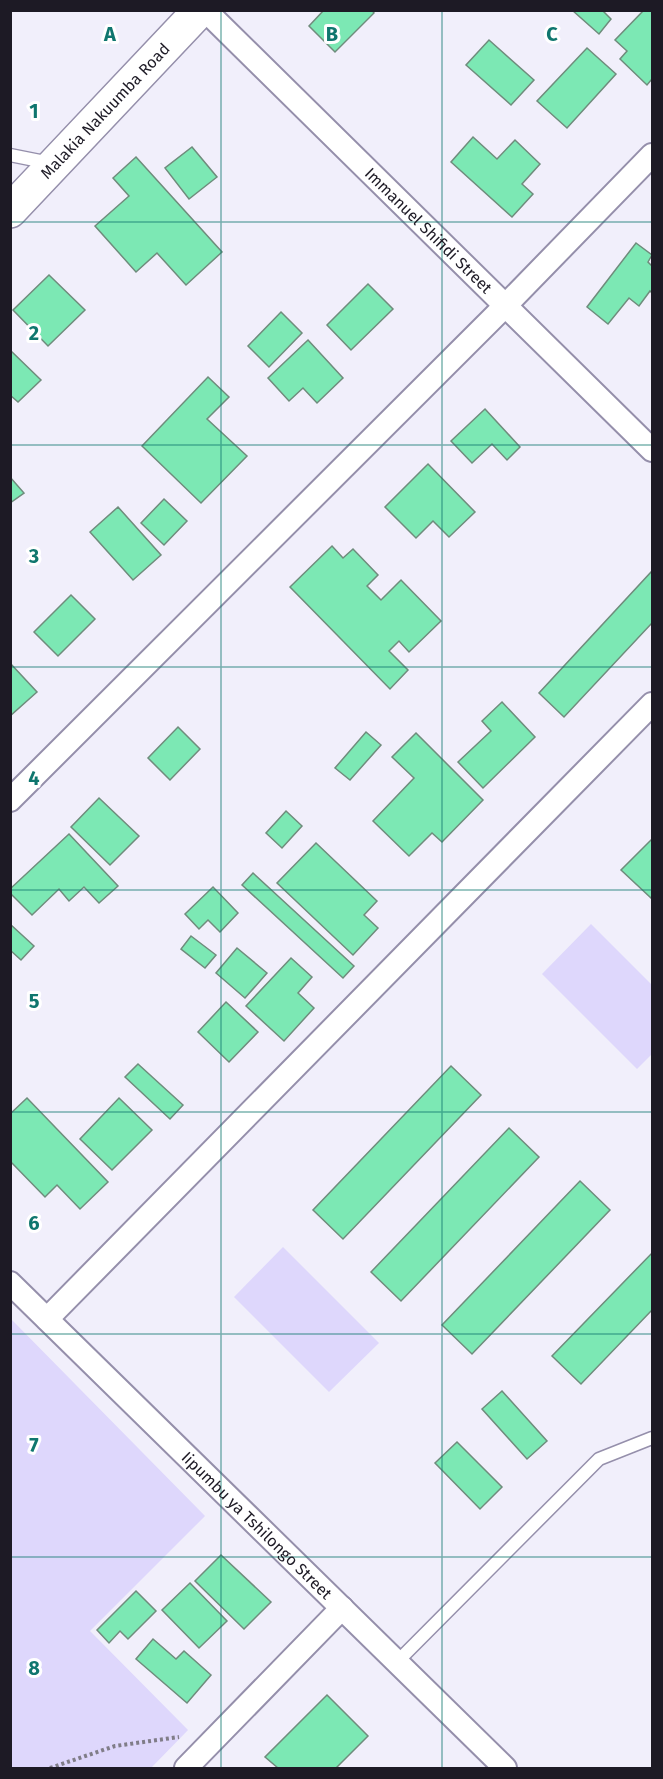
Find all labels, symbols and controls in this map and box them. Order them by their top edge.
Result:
text: A [103,22,117,46]
text: B [326,22,338,46]
text: C [546,22,558,46]
street label: Malakia Nakuumba Road [37,39,174,183]
text: 1 [29,99,39,123]
street label: Immanuel Shifidi Street [361,164,496,298]
text: 2 [29,321,39,345]
text: 3 [28,544,39,568]
text: 4 [28,766,40,790]
text: 5 [29,989,40,1013]
text: 6 [28,1211,40,1235]
text: 7 [29,1433,39,1457]
street label: Iipumbu ya Tshilongo Street [178,1448,336,1603]
text: 8 [28,1656,40,1680]

